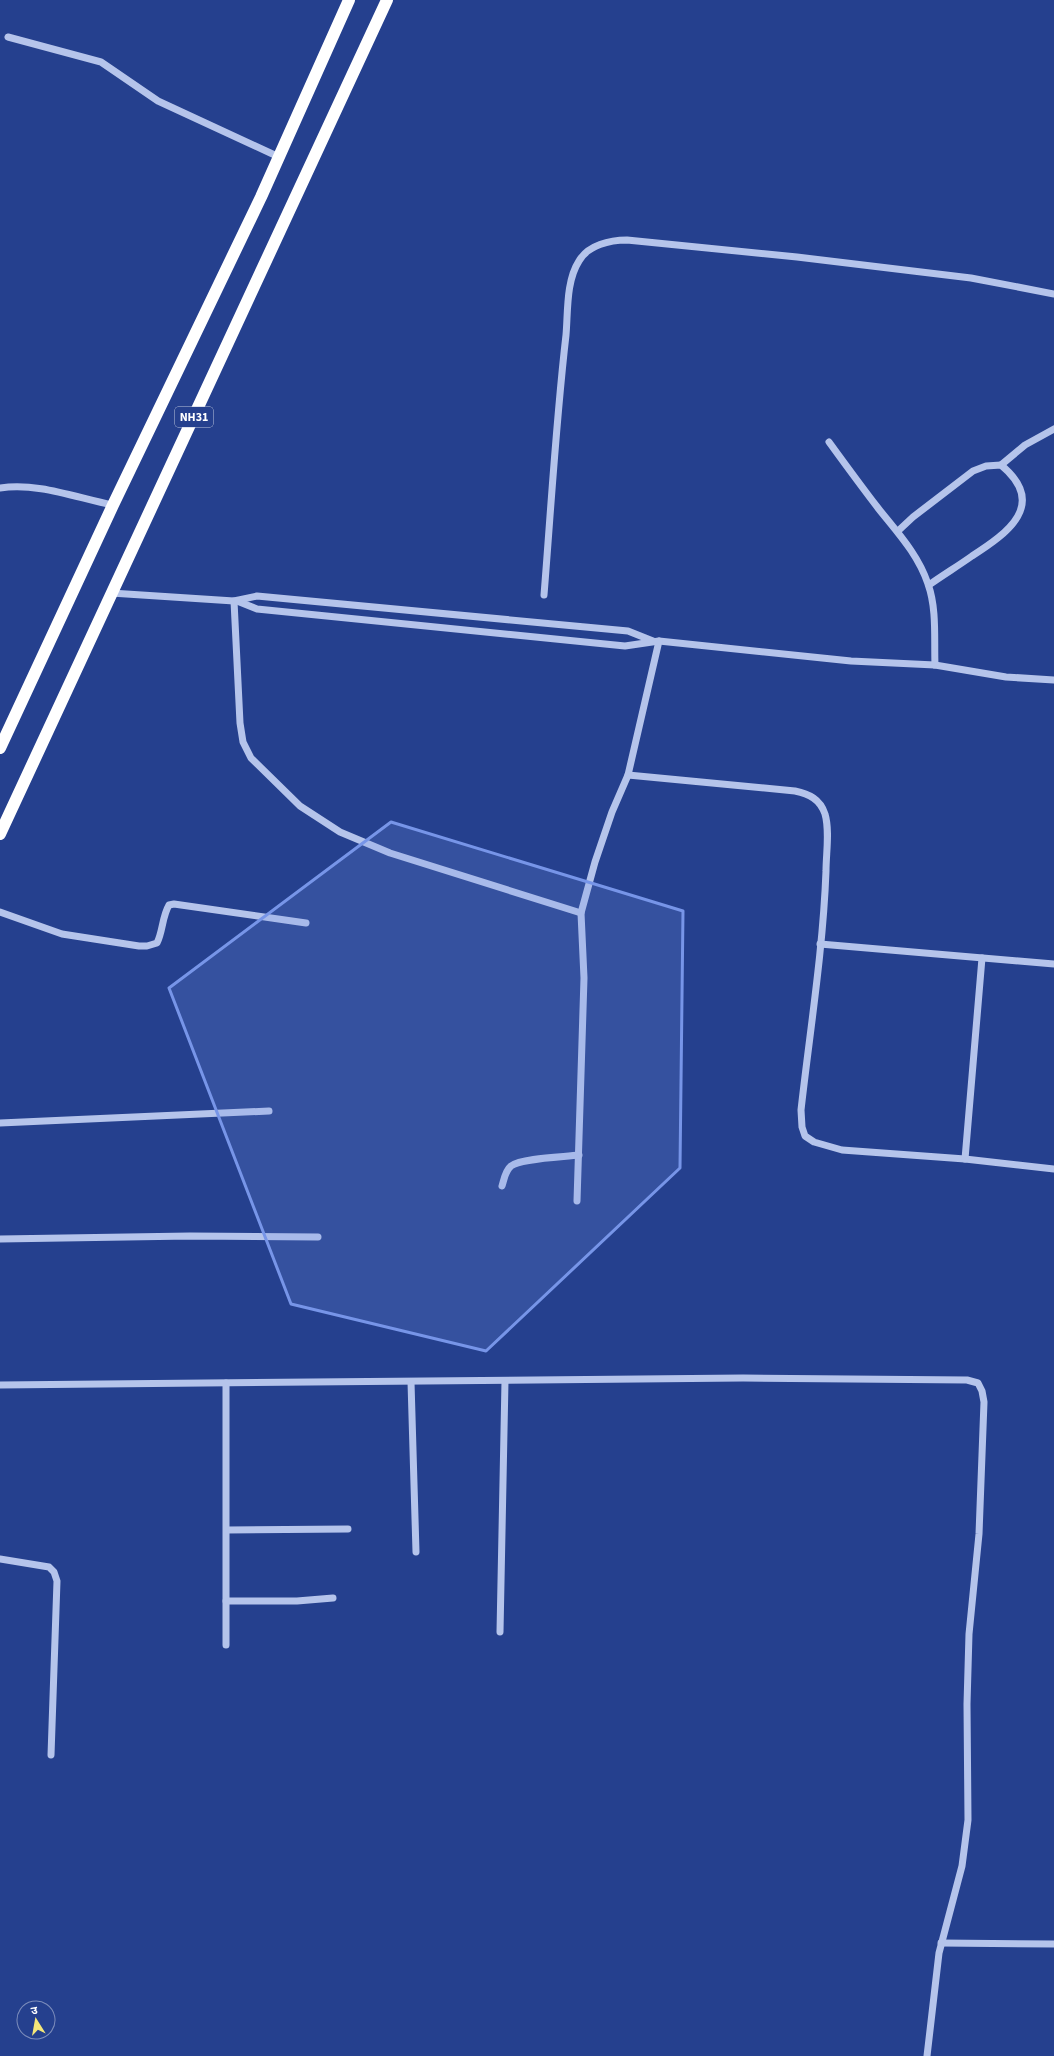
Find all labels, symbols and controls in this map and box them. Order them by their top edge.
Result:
road number: NH31 [175,407,213,427]
north arrow [16,2000,56,2040]
text: उ [30,2003,39,2019]

